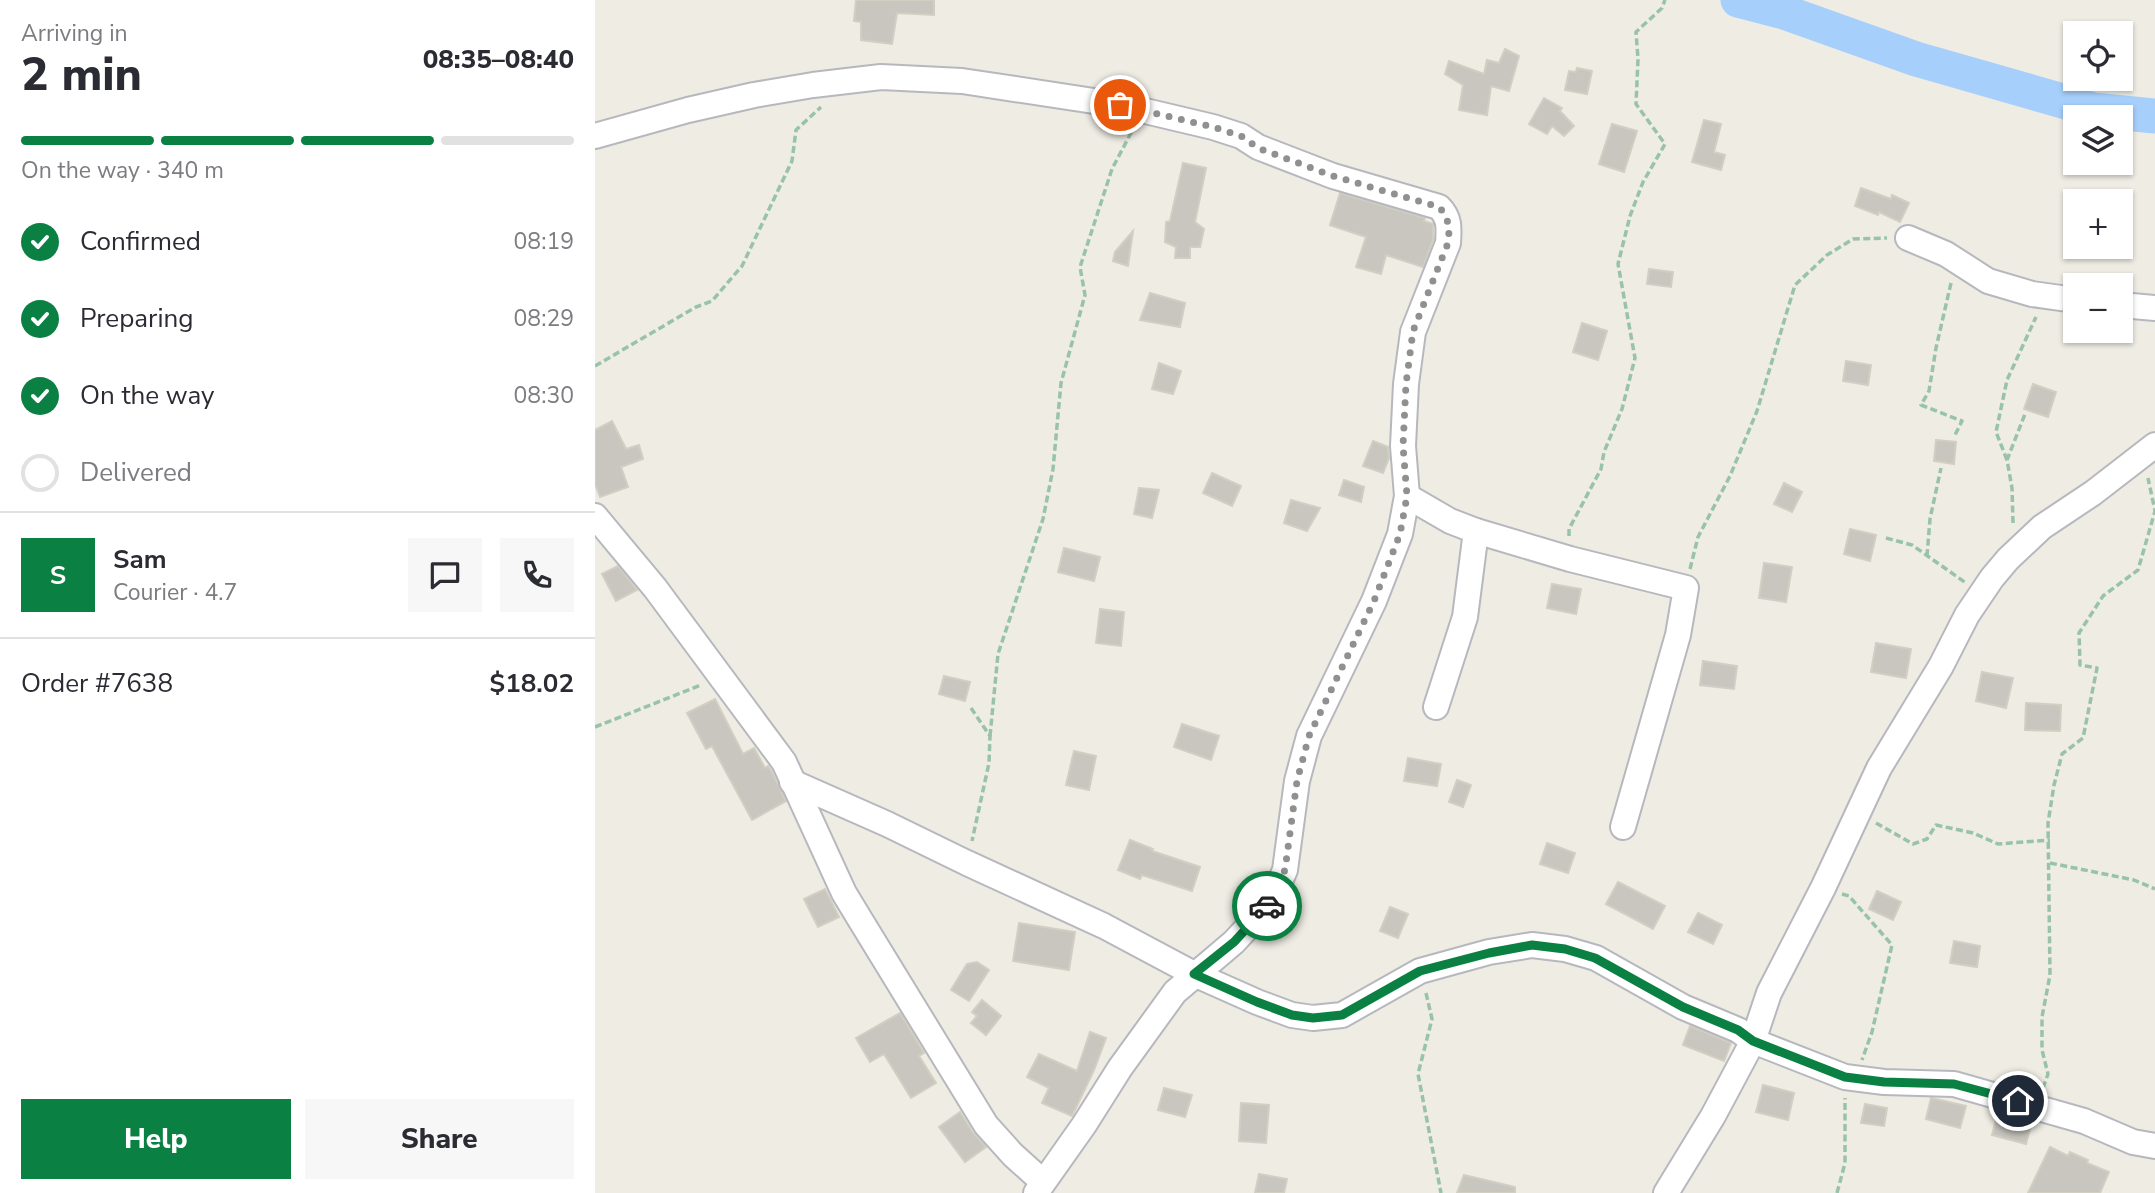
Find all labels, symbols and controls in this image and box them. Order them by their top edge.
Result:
text: Arriving in [21,18,128,49]
map controls [2063,21,2133,343]
button: locate [2063,21,2133,91]
text: 08:35–08:40 [423,42,574,77]
text: 2 min [21,43,142,106]
pin [1090,75,1150,135]
icon: bag [1101,86,1139,124]
button: layers [2063,105,2133,175]
text: On the way · 340 m [21,155,224,186]
button: + [2063,189,2133,259]
icon: check [21,223,59,261]
text: Confirmed [80,224,201,259]
text: 08:19 [514,226,574,257]
button: − [2063,273,2133,343]
icon: check [21,300,59,338]
text: Preparing [80,301,193,336]
text: 08:29 [514,303,574,334]
icon: check [21,377,59,415]
text: On the way [80,378,214,413]
text: 08:30 [514,380,574,411]
text: Delivered [80,455,192,490]
button: chat [408,538,482,612]
button: phone [500,538,574,612]
text: Sam [113,542,166,577]
text: S [50,558,66,593]
text: Courier · 4.7 [113,577,237,608]
text: Order #7638 [21,666,173,701]
text: $18.02 [490,666,574,701]
courier [1232,871,1302,941]
icon: car [1248,887,1286,925]
pin [1988,1071,2048,1131]
icon: home [1999,1082,2037,1120]
button: Help [21,1099,291,1179]
button: Share [305,1099,574,1179]

